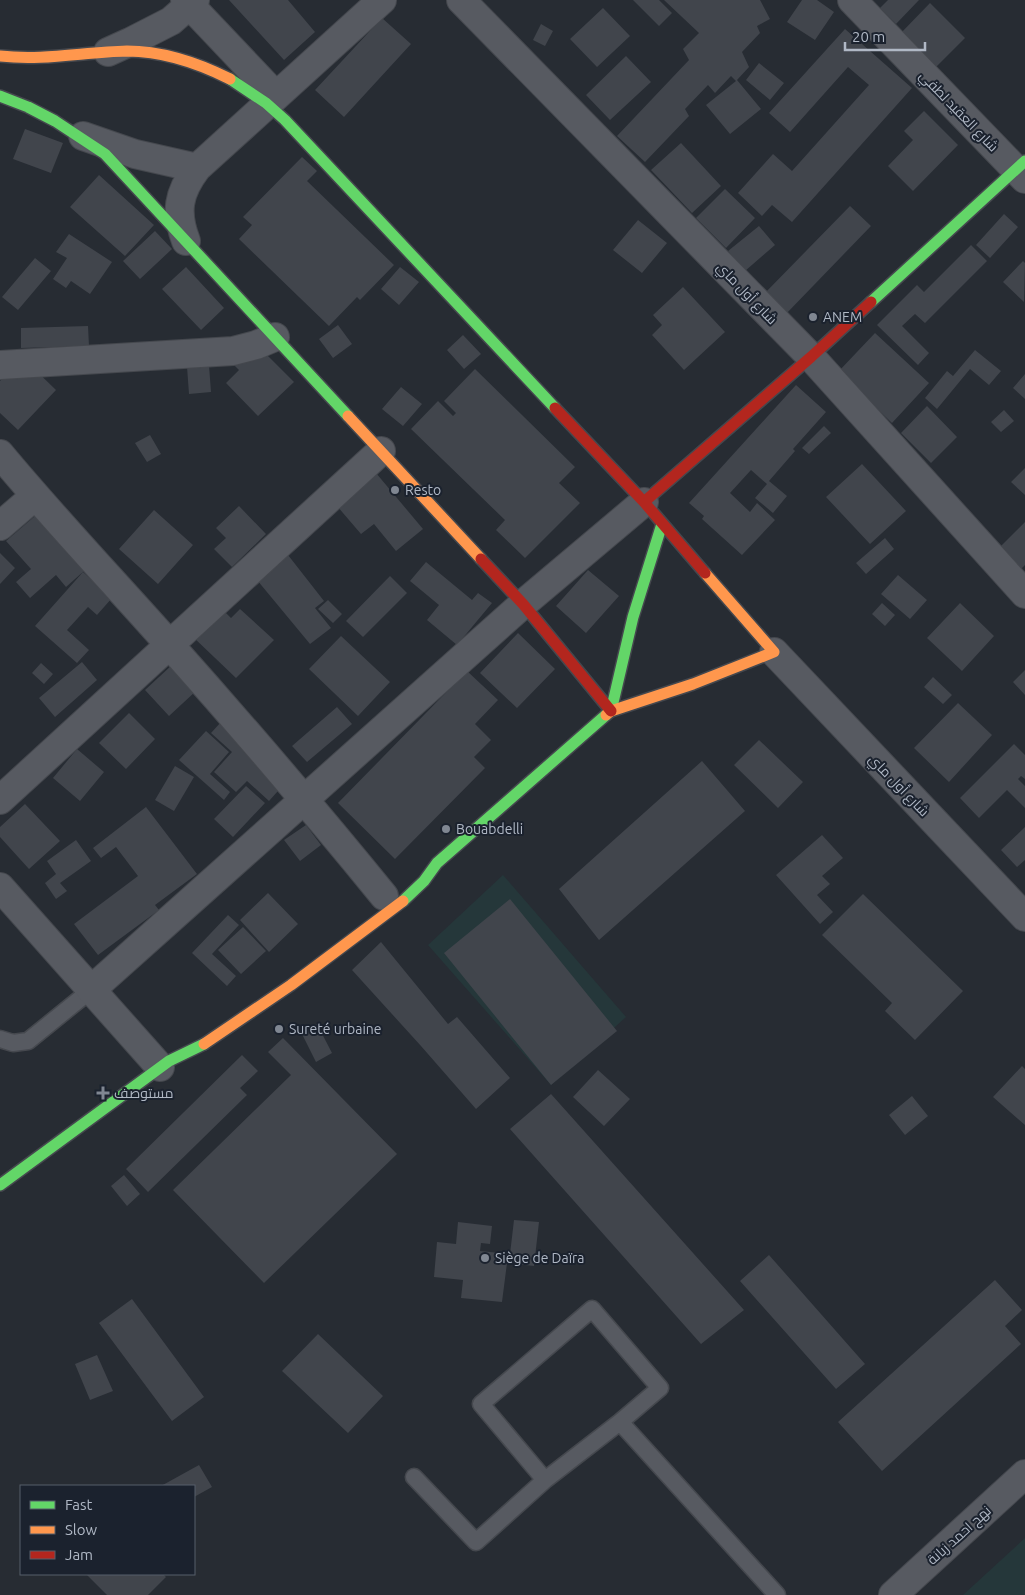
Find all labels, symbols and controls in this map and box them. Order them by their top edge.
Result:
scale bar [845,20,925,52]
text: 20 m [852,28,885,45]
street label: شارع العقيد لطفي [913,67,1002,158]
street label: شارع أول ماي [711,258,781,330]
place label: ANEM [823,309,862,325]
marker: ANEM [807,311,819,323]
place label: Resto [405,482,441,498]
marker: Resto [389,484,401,496]
street label: شارع أول ماي [863,750,933,822]
place label: Bouabdelli [456,821,523,837]
marker: Bouabdelli [440,823,452,835]
place label: Sureté urbaine [289,1021,382,1037]
marker: Sureté urbaine [273,1023,285,1035]
place label: مستوصف [114,1085,174,1101]
marker: مستوصف [96,1086,110,1100]
place label: Siège de Daïra [495,1250,585,1266]
marker: Siège de Daïra [479,1252,491,1264]
legend [20,1485,195,1575]
text: Fast [65,1496,93,1513]
street label: نهج احمد زبانة [924,1502,995,1568]
text: Slow [65,1521,98,1538]
text: Jam [65,1546,93,1563]

